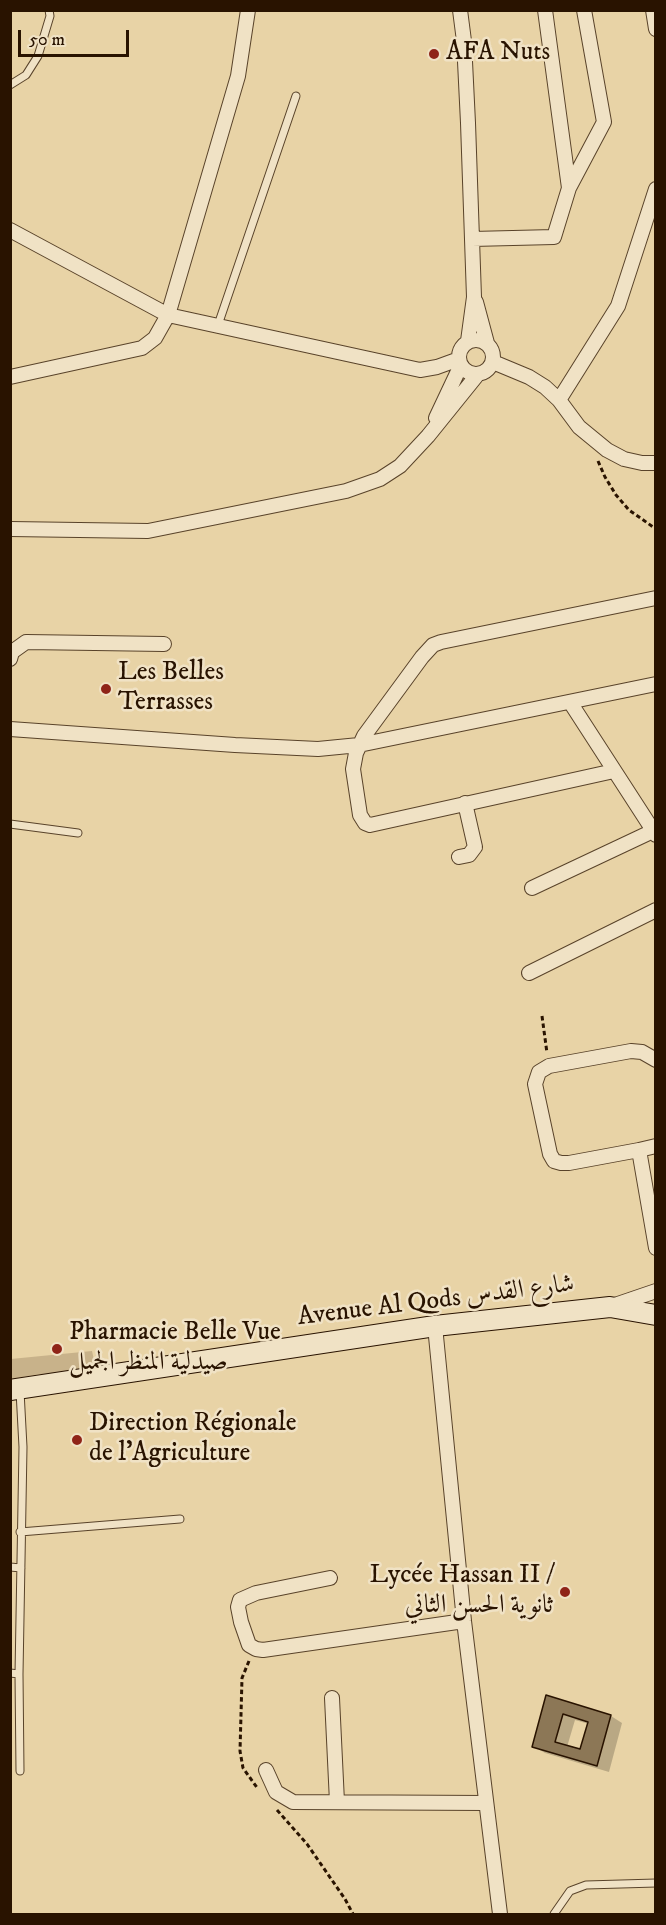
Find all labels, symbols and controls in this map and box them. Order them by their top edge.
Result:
scale bar [21,18,132,56]
text: 50 m [29,29,65,51]
place label: AFA Nuts [446,38,550,70]
marker: AFA Nuts [427,47,441,61]
place label: Les Belles Terrasses [118,658,224,720]
marker: Les Belles Terrasses [99,682,113,696]
street label: Avenue Al Qods شارع القدس [296,1270,576,1334]
place label: Pharmacie Belle Vue صيدلية المنظر الجميل [69,1318,281,1380]
marker: Pharmacie Belle Vue صيدلية المنظر الجميل [50,1342,64,1356]
place label: Direction Régionale de l'Agriculture [89,1409,297,1470]
marker: Direction Régionale de l'Agriculture [70,1433,84,1447]
place label: Lycée Hassan II / ثانوية الحسن الثاني [370,1561,553,1622]
marker: Lycée Hassan II / ثانوية الحسن الثاني [558,1585,572,1599]

